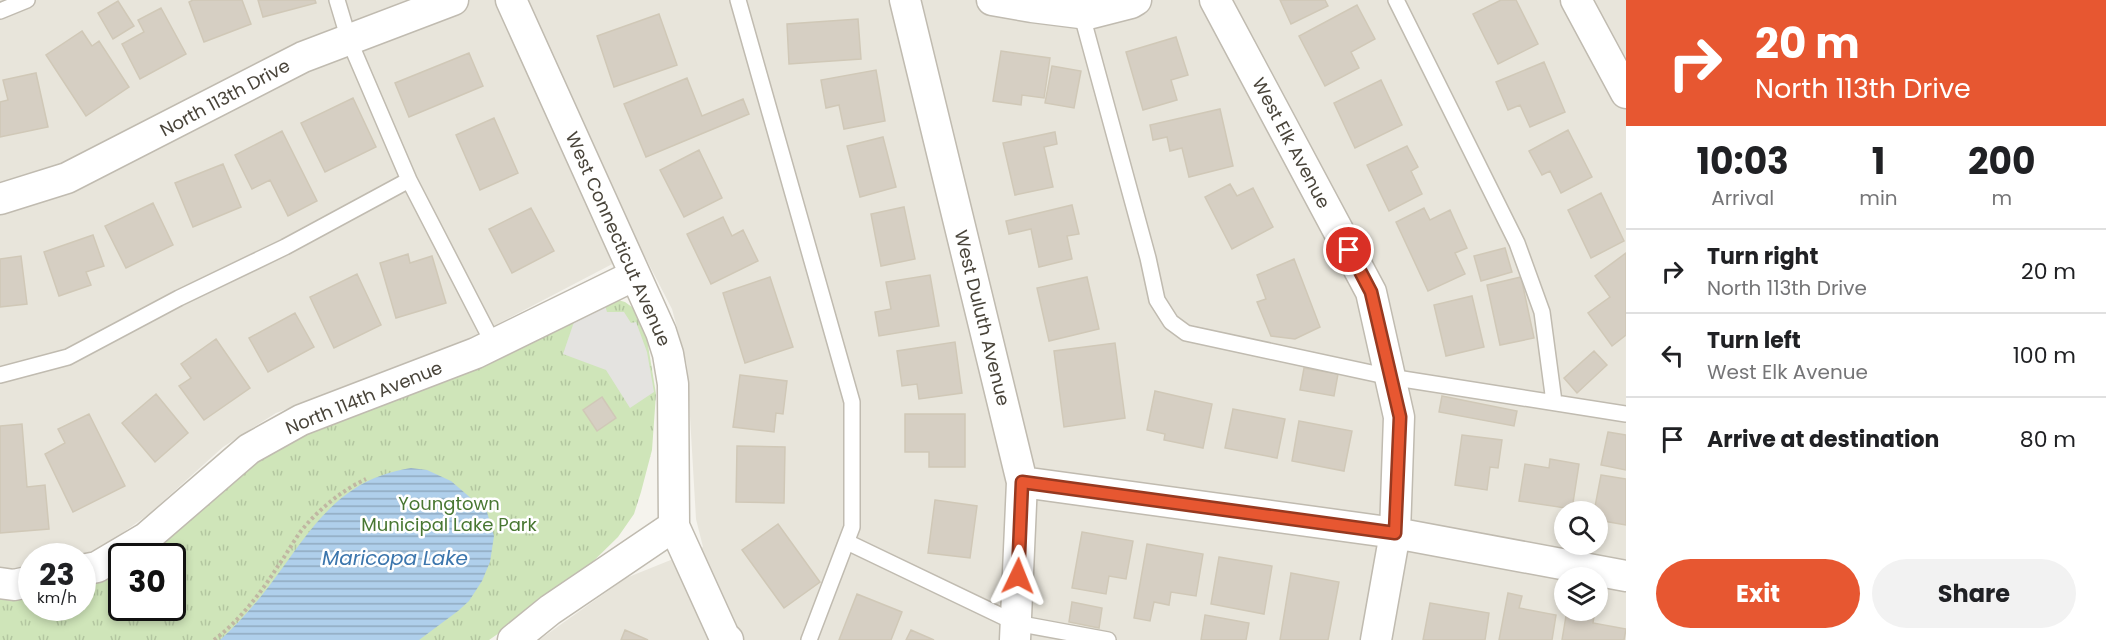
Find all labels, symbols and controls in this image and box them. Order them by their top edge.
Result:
text: 20 m [1755,14,1860,73]
icon: right [1656,24,1734,102]
street label: North 113th Drive [155,53,294,142]
text: North 113th Drive [1755,70,1971,107]
street label: West Elk Avenue [1246,73,1336,213]
street label: West Connecticut Avenue [560,128,677,350]
text: 10:03 [1696,136,1789,187]
text: 1 [1872,136,1885,187]
text: 200 [1968,136,2036,187]
text: Arrival [1711,184,1774,212]
text: min [1859,184,1898,212]
text: m [1991,184,2012,212]
pin [1323,224,1374,275]
street label: West Duluth Avenue [949,227,1016,408]
icon: arrive [1332,233,1365,266]
text: Turn right [1707,241,1818,272]
icon: right [1656,255,1689,288]
text: 20 m [2021,256,2076,287]
text: North 113th Drive [1707,274,1867,302]
text: Turn left [1707,325,1801,356]
icon: left [1656,339,1689,372]
text: 100 m [2013,340,2076,371]
street label: North 114th Avenue [282,355,446,440]
text: West Elk Avenue [1707,358,1868,386]
icon: arrive [1656,423,1689,456]
text: Arrive at destination [1707,424,1939,455]
text: 80 m [2020,424,2076,455]
park label: Youngtown Municipal Lake Park [361,491,538,537]
map controls [1554,501,1608,621]
button: search [1554,501,1608,555]
speed limit sign: 30 [108,543,186,621]
water label: Maricopa Lake [322,544,468,572]
position arrow [986,544,1050,608]
text: 23 [39,553,75,596]
button: Exit [1656,559,1860,628]
button: Share [1872,559,2076,628]
button: layers [1554,567,1608,621]
text: km/h [37,587,77,608]

